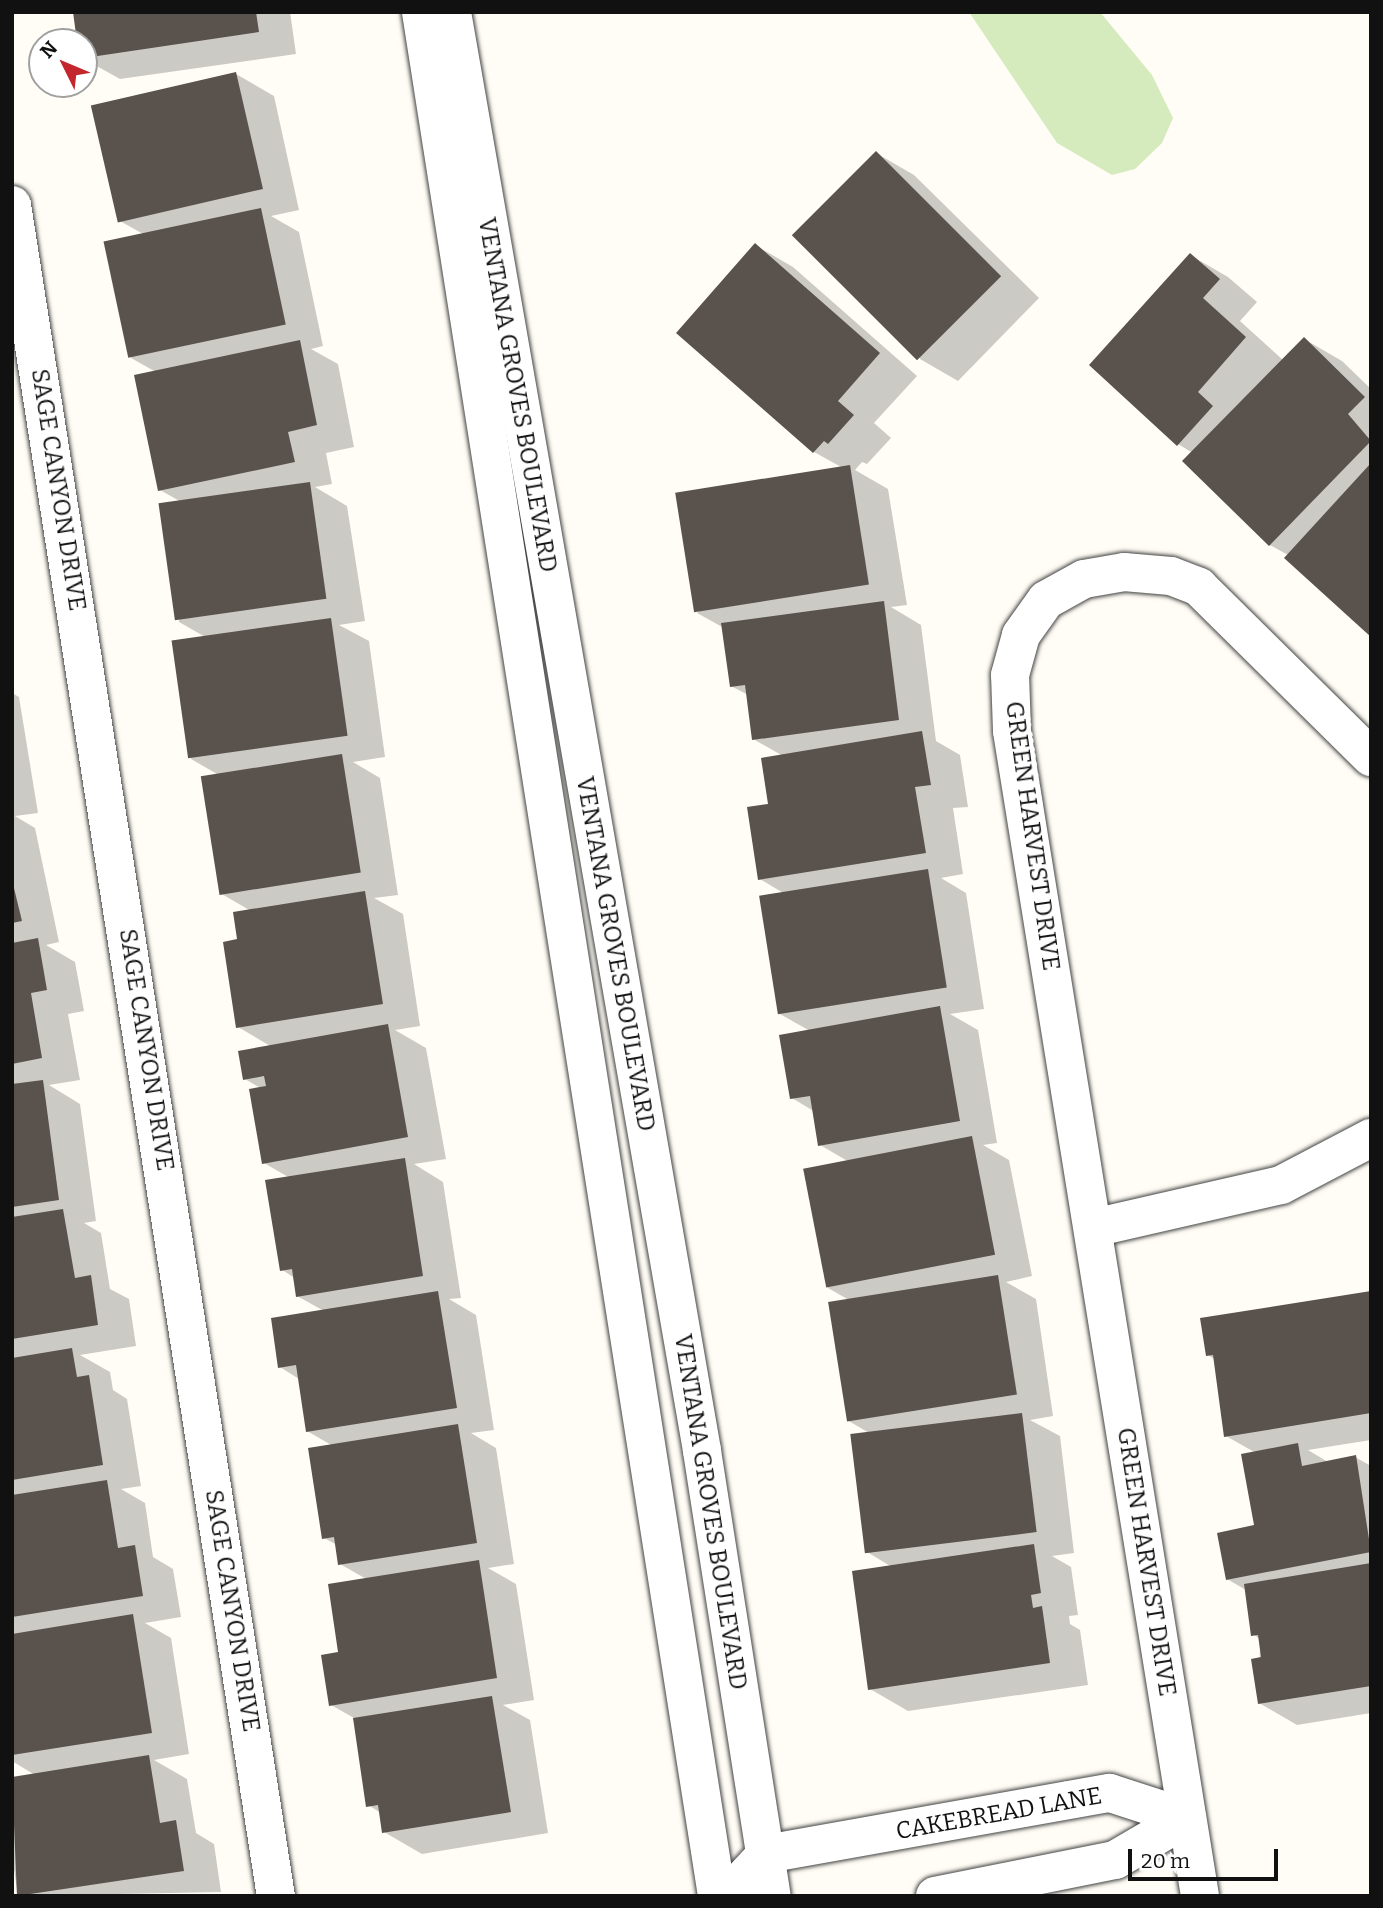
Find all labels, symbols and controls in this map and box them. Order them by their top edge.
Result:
north arrow [28,28,98,98]
text: N [35,36,62,63]
street label: VENTANA GROVES BOULEVARD [472,215,562,575]
street label: SAGE CANYON DRIVE [25,367,91,613]
street label: GREEN HARVEST DRIVE [999,700,1065,972]
street label: VENTANA GROVES BOULEVARD [570,774,660,1134]
street label: SAGE CANYON DRIVE [113,927,179,1173]
street label: VENTANA GROVES BOULEVARD [668,1332,752,1692]
street label: GREEN HARVEST DRIVE [1111,1426,1181,1698]
street label: SAGE CANYON DRIVE [199,1488,265,1734]
street label: CAKEBREAD LANE [894,1782,1104,1846]
scale bar [1131,1834,1282,1878]
text: 20 m [1141,1848,1190,1874]

